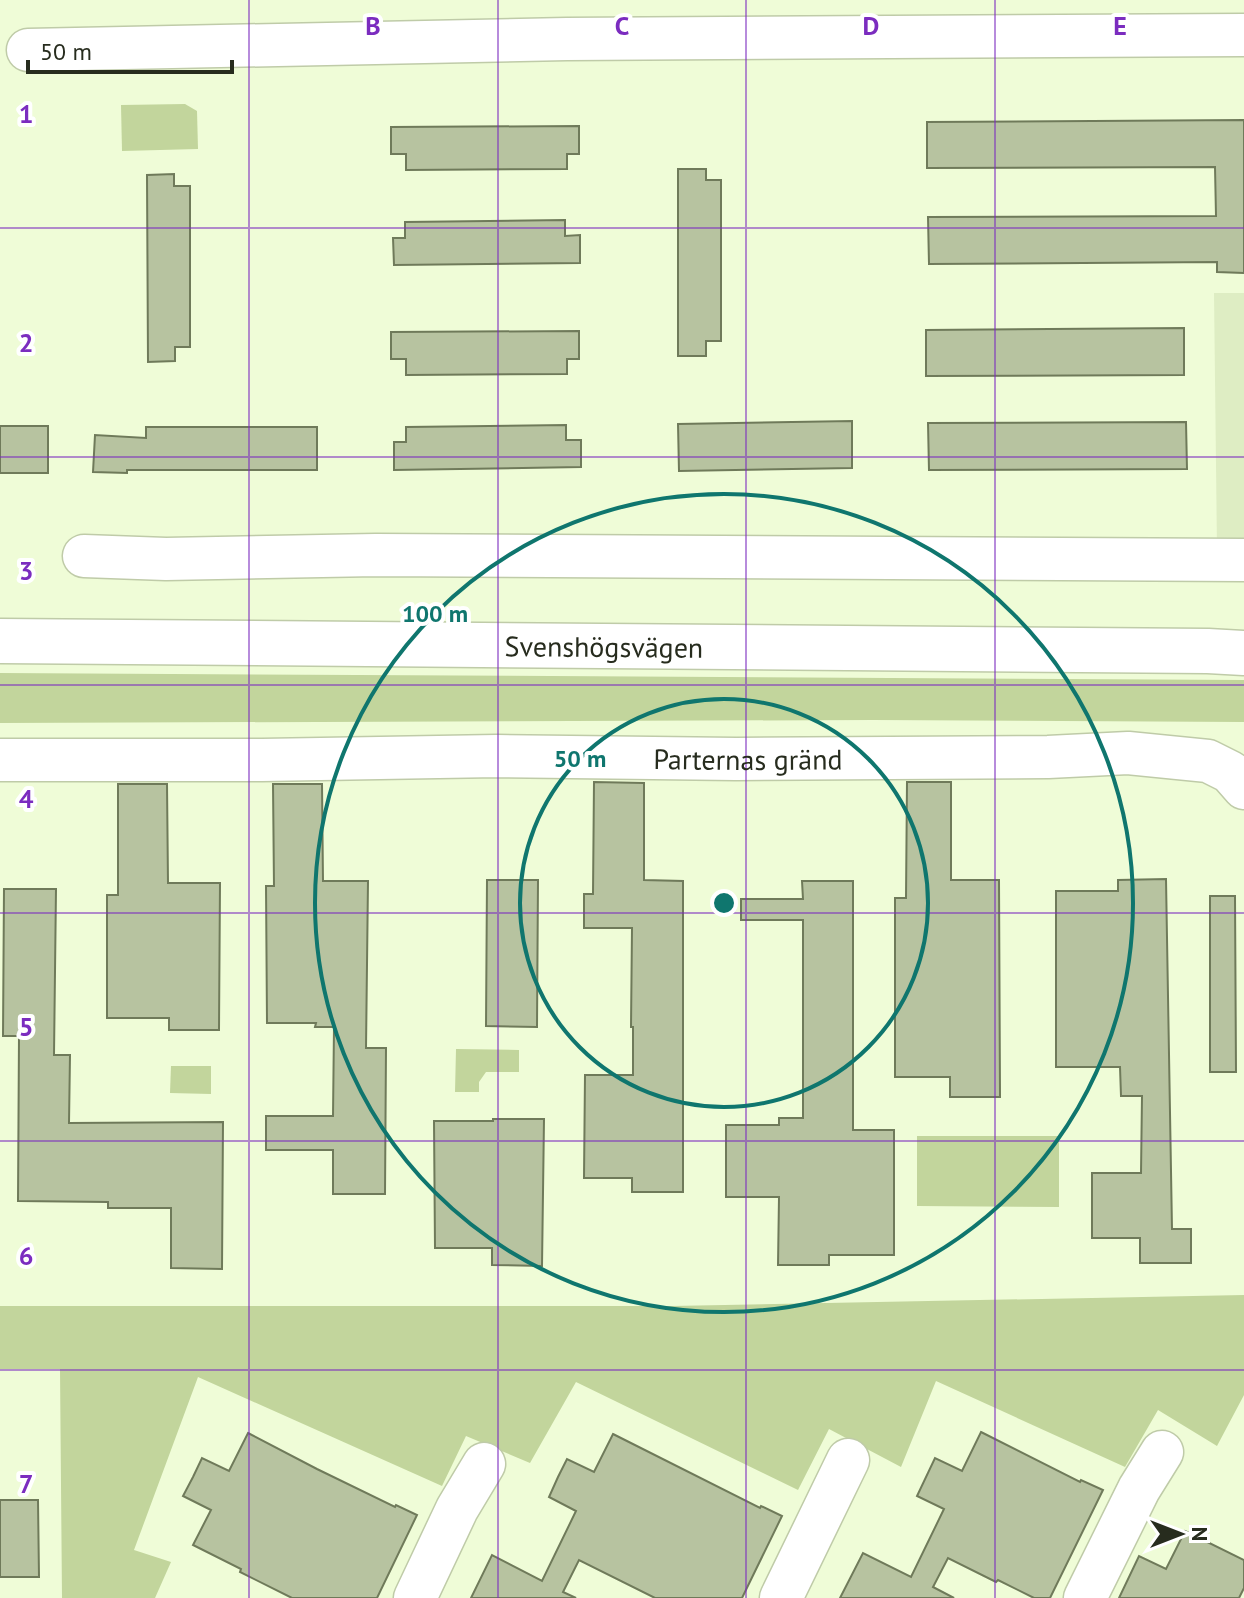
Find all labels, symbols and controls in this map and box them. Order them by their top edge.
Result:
text: B [365,9,381,42]
text: C [615,9,629,42]
text: D [863,9,879,42]
text: E [1113,9,1127,42]
scale bar [28,24,232,74]
text: 50 m [40,36,92,67]
text: 1 [19,97,33,130]
text: 2 [19,326,33,359]
text: 3 [19,554,33,587]
text: 100 m [402,598,468,629]
street label: Svenshögsvägen [505,627,703,665]
street label: Parternas gränd [653,739,843,778]
text: 50 m [554,743,606,774]
text: 4 [19,782,34,815]
centre of rings [710,889,738,917]
text: 5 [19,1010,33,1043]
text: 6 [19,1239,33,1272]
text: 7 [19,1467,33,1500]
north arrow [1140,1494,1220,1574]
text: N [1186,1527,1214,1541]

